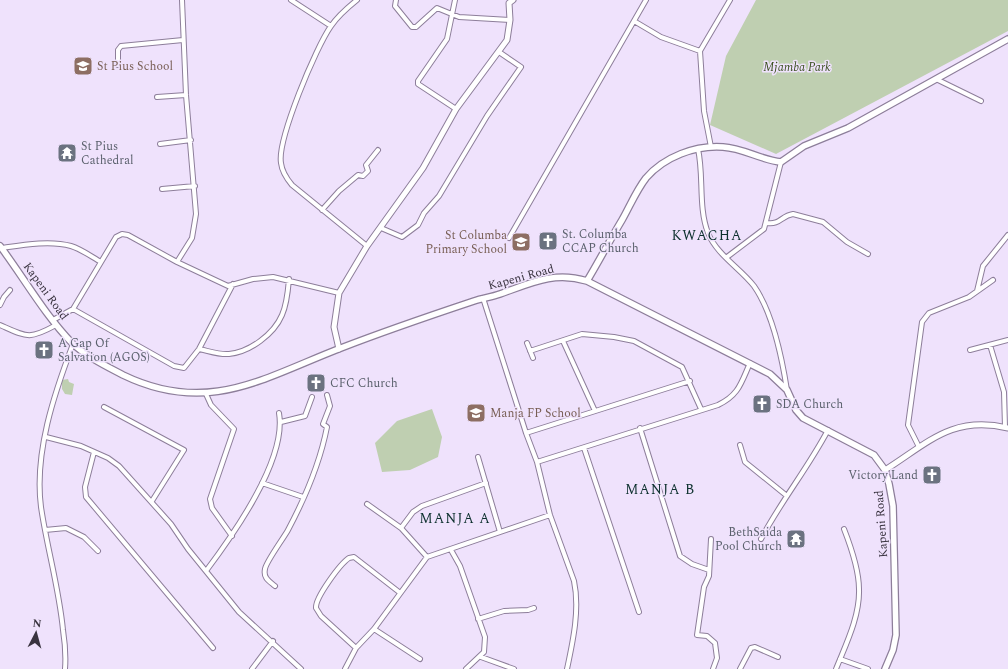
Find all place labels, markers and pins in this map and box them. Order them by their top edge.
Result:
school or university icon: St Pius School [72,55,94,77]
place label: St Pius School [97,57,173,76]
place label: St Pius Cathedral [81,137,134,170]
temple icon: St Pius Cathedral [56,142,78,164]
place label: St. Columba CCAP Church [562,225,639,258]
place label: St Columba Primary School [425,226,507,259]
church icon: St. Columba CCAP Church [537,230,559,252]
school or university icon: St Columba Primary School [510,231,532,253]
place label: A Gap Of Salvation (AGOS) [58,334,150,367]
church icon: A Gap Of Salvation (AGOS) [33,339,55,361]
church icon: CFC Church [305,372,327,394]
place label: CFC Church [330,374,398,393]
church icon: SDA Church [751,393,773,415]
place label: SDA Church [776,395,843,414]
school or university icon: Manja FP School [465,402,487,424]
place label: Manja FP School [490,404,581,423]
church icon: Victory Land [921,464,943,486]
place label: Victory Land [848,466,918,485]
place label: BethSaida Pool Church [715,523,782,556]
temple icon: BethSaida Pool Church [785,528,807,550]

